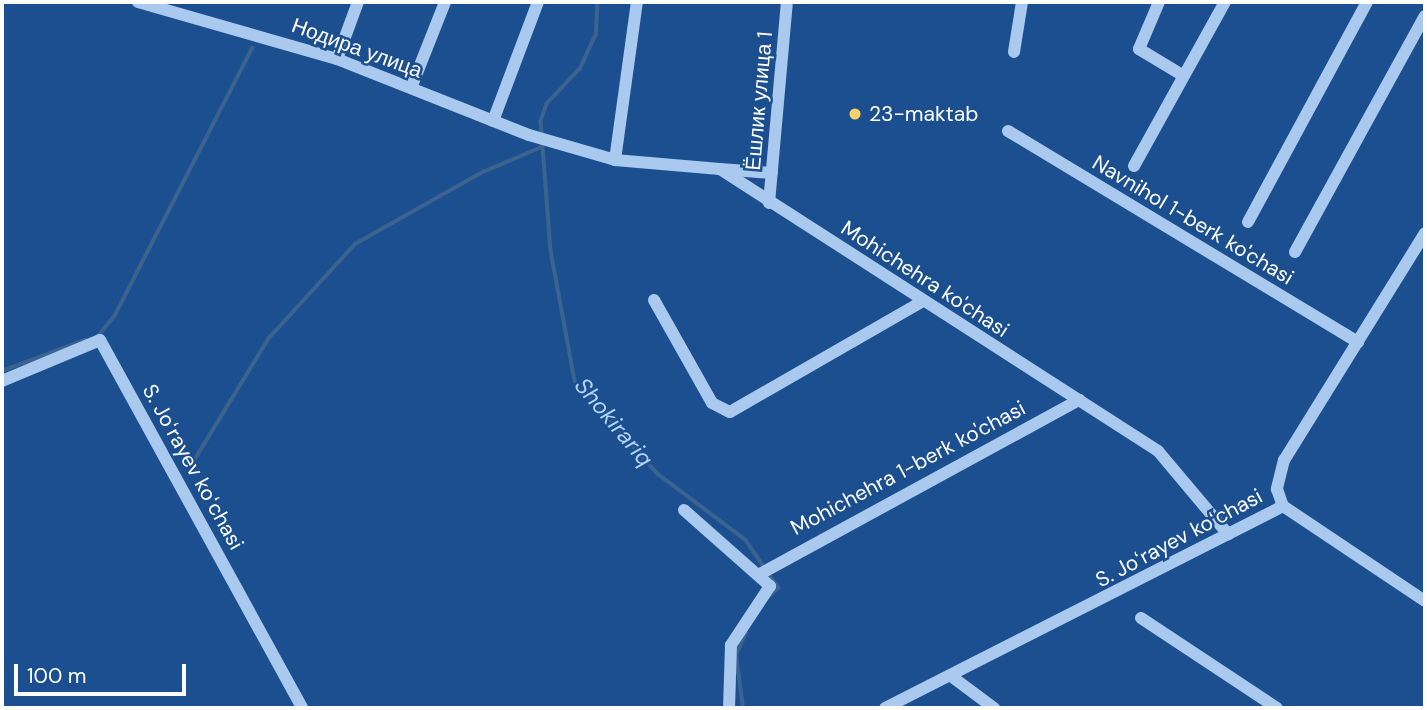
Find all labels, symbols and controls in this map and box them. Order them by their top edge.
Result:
street label: Нодира улица [288,13,426,83]
street label: Ёшлик улица 1 [740,30,778,172]
place label: 23-maktab [869,101,978,127]
marker: 23-maktab [847,106,863,122]
street label: Navnihol 1-berk ko'chasi [1088,150,1298,290]
street label: Mohichehra ko'chasi [836,215,1014,343]
water label: Shokirariq [569,372,659,472]
street label: S. Joʻrayev koʻchasi [137,380,249,554]
street label: Mohichehra 1-berk ko'chasi [786,395,1030,541]
street label: S. Joʻrayev koʻchasi [1091,483,1267,593]
scale bar [18,650,189,694]
text: 100 m [27,662,87,690]

